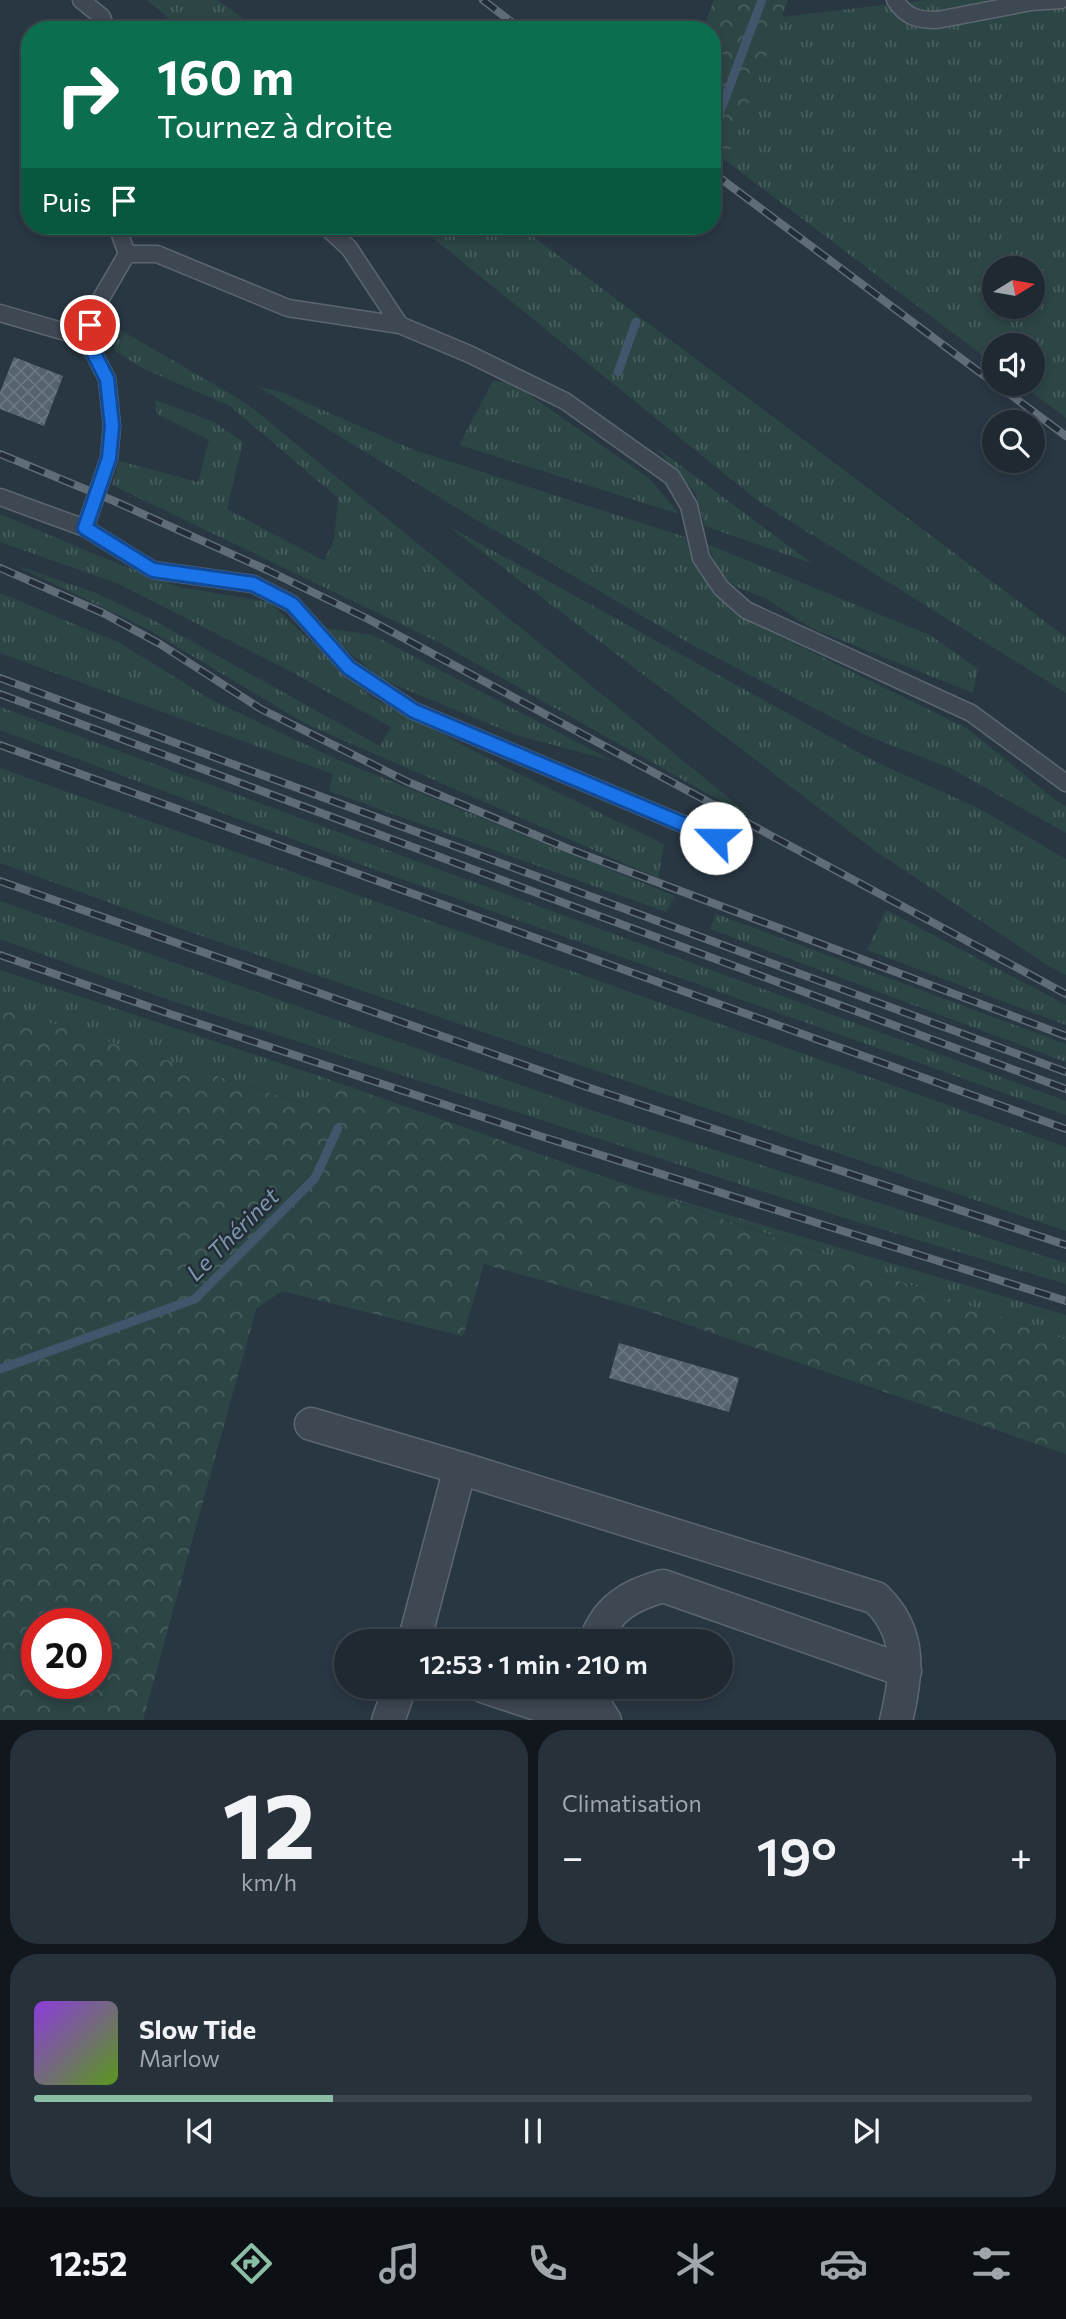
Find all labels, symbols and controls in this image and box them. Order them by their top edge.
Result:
text: 160 m [157,45,294,105]
icon: right [42,49,133,140]
text: Tournez à droite [157,105,393,145]
icon: arrive [105,182,143,220]
text: Puis [42,186,91,217]
north arrow [982,256,1045,318]
map controls [982,256,1045,473]
pin [60,295,120,355]
icon: arrive [71,306,109,344]
button: sound [982,333,1045,396]
button: search [982,410,1045,473]
position arrow [679,801,753,875]
water label: Le Thérinet [180,1181,285,1286]
speed limit sign: 20 [21,1608,112,1699]
text: 12:53 · 1 min · 210 m [419,1648,648,1679]
text: 12 [223,1766,315,1878]
text: Climatisation [562,1789,702,1817]
text: 19° [756,1823,837,1887]
text: − [562,1832,584,1879]
text: + [1010,1832,1032,1879]
text: km/h [241,1868,297,1896]
text: Slow Tide [139,2013,256,2044]
text: Marlow [139,2044,220,2072]
icon: previous [181,2112,219,2150]
icon: pause [514,2112,552,2150]
icon: next [847,2112,885,2150]
icon: directions [227,2239,276,2288]
icon: music [375,2239,424,2288]
icon: phone [523,2239,572,2288]
icon: climate [671,2239,720,2288]
icon: car [819,2239,868,2288]
icon: filters [967,2239,1016,2288]
text: 12:52 [50,2243,128,2283]

